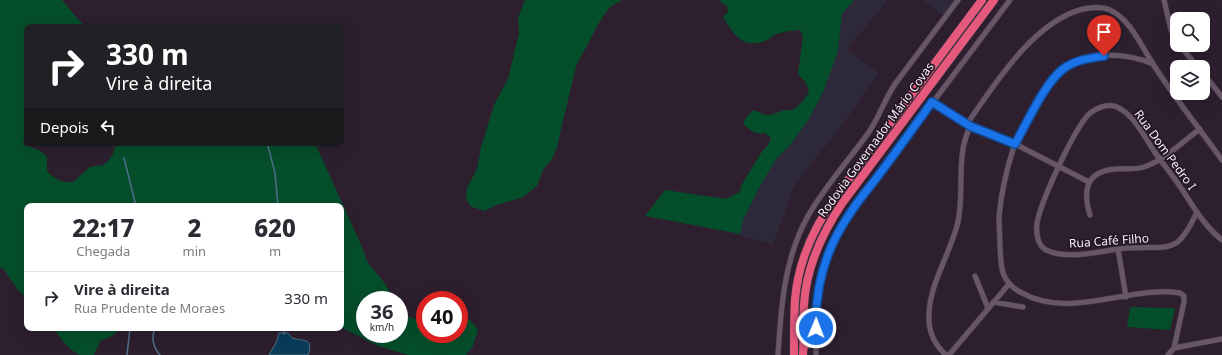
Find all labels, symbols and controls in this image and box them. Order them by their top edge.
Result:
map controls [1170,12,1210,100]
button: search [1170,12,1210,52]
pin [1087,15,1121,56]
icon: arrive [1093,21,1115,43]
text: 330 m [106,35,189,73]
icon: right [40,40,92,92]
street label: Rodovia Governador Mário Covas [814,59,938,221]
button: layers [1170,60,1210,100]
text: Vire à direita [106,71,212,95]
street label: Rua Dom Pedro I [1130,106,1200,193]
icon: left [97,116,119,138]
text: Depois [40,117,89,137]
text: 22:17 [72,211,134,244]
text: 2 [187,211,201,244]
text: 620 [254,211,296,244]
street label: Rua Café Filho [1068,229,1150,252]
text: Chegada [76,242,130,260]
text: min [183,242,206,260]
text: m [269,242,281,260]
text: Vire à direita [74,279,170,299]
icon: right [40,287,62,309]
text: 330 m [284,288,328,308]
speed limit sign: 40 [416,291,468,343]
text: 36 [371,298,393,325]
text: Rua Prudente de Moraes [74,299,225,317]
position arrow [795,307,837,349]
text: km/h [370,320,394,334]

